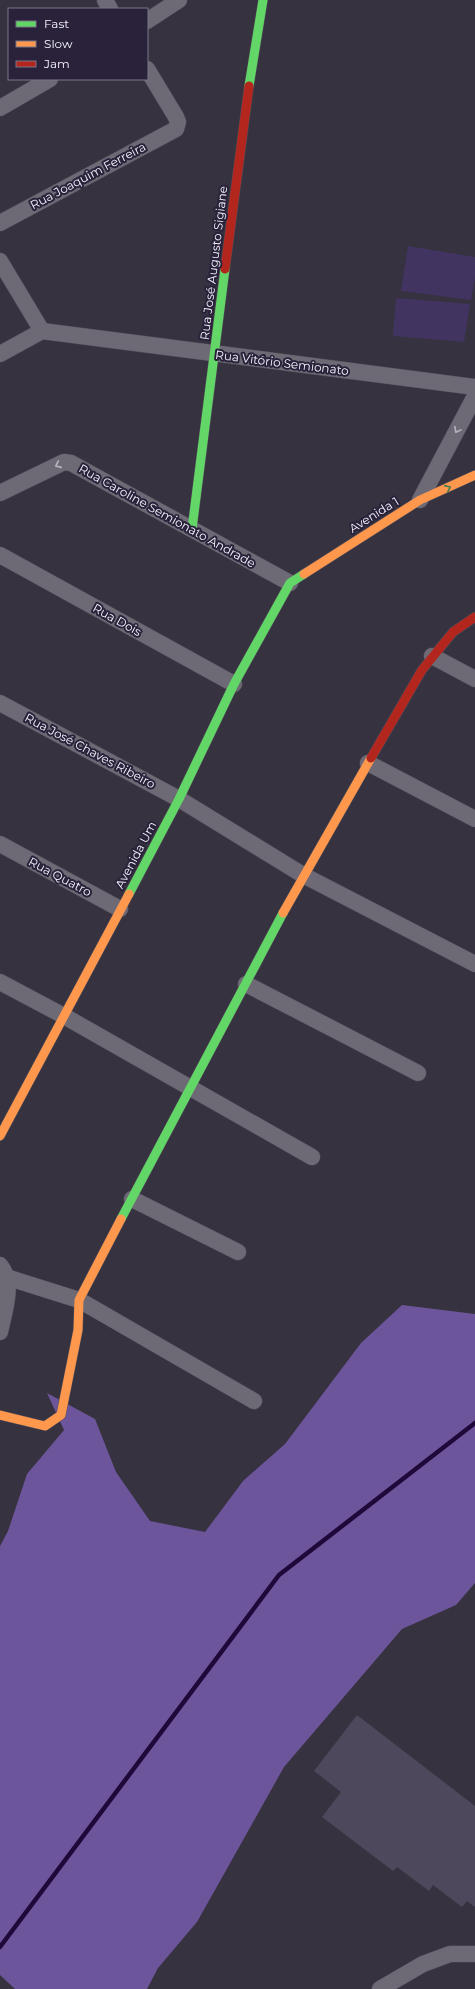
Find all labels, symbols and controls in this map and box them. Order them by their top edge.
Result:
legend [8,8,148,80]
text: Fast [44,16,69,31]
text: Slow [44,36,73,51]
text: Jam [43,56,70,71]
street label: Rua Joaquim Ferreira [27,139,148,212]
street label: Rua José Augusto Sigiane [197,185,230,341]
street label: Rua Vitório Semionato [214,347,350,378]
one-way arrow [454,426,462,433]
one-way arrow [55,460,63,468]
street label: Rua Caroline Semionato Andrade [76,461,258,571]
one-way arrow [443,485,451,493]
street label: Avenida 1 [346,493,401,536]
street label: Rua Dois [90,600,144,639]
street label: Rua José Chaves Ribeiro [22,710,158,791]
street label: Avenida Um [112,819,160,891]
street label: Rua Quatro [26,854,94,899]

